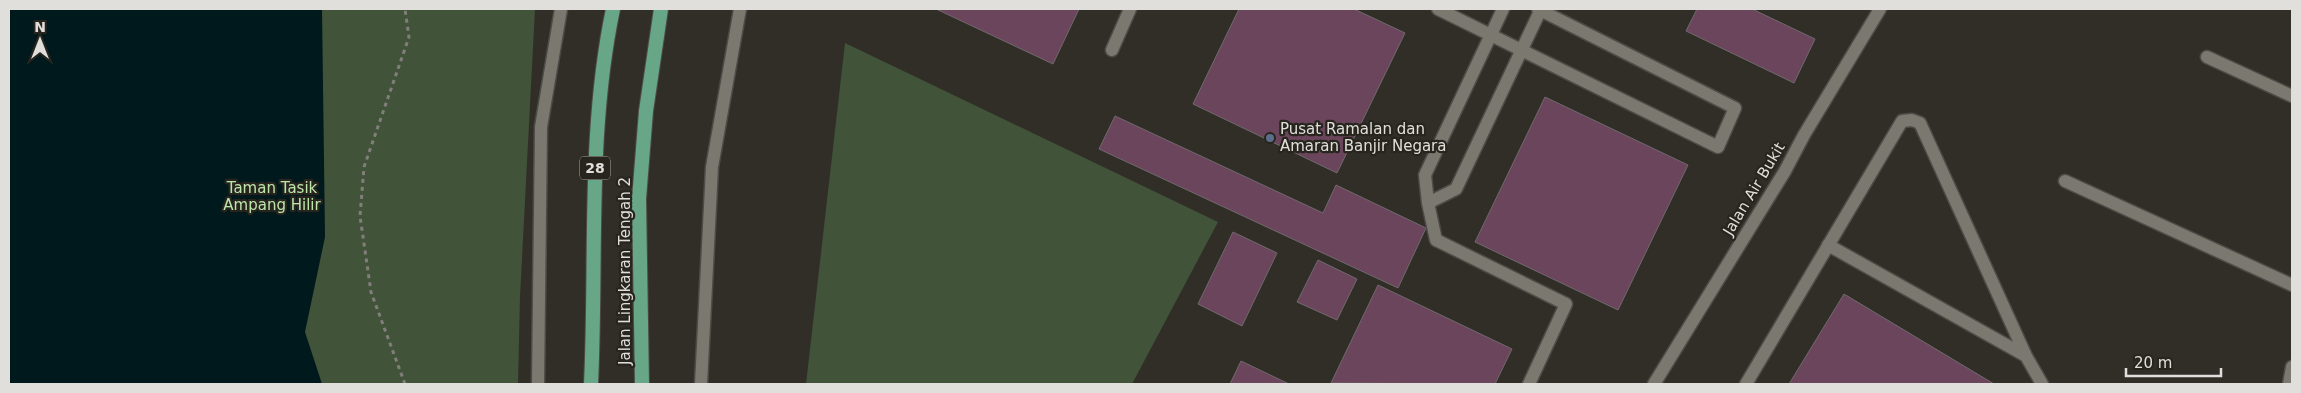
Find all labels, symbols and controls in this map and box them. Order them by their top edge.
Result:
north arrow [15,15,65,65]
text: N [34,19,46,35]
place label: Pusat Ramalan dan Amaran Banjir Negara [1280,120,1446,155]
marker: Pusat Ramalan dan Amaran Banjir Negara [1264,132,1276,144]
street label: Jalan Air Bukit [1719,139,1789,240]
road number: 28 [580,156,610,180]
street label: Jalan Lingkaran Tengah 2 [616,177,634,366]
park label: Taman Tasik Ampang Hilir [223,179,321,214]
scale bar [2126,346,2221,378]
text: 20 m [2134,354,2172,372]

